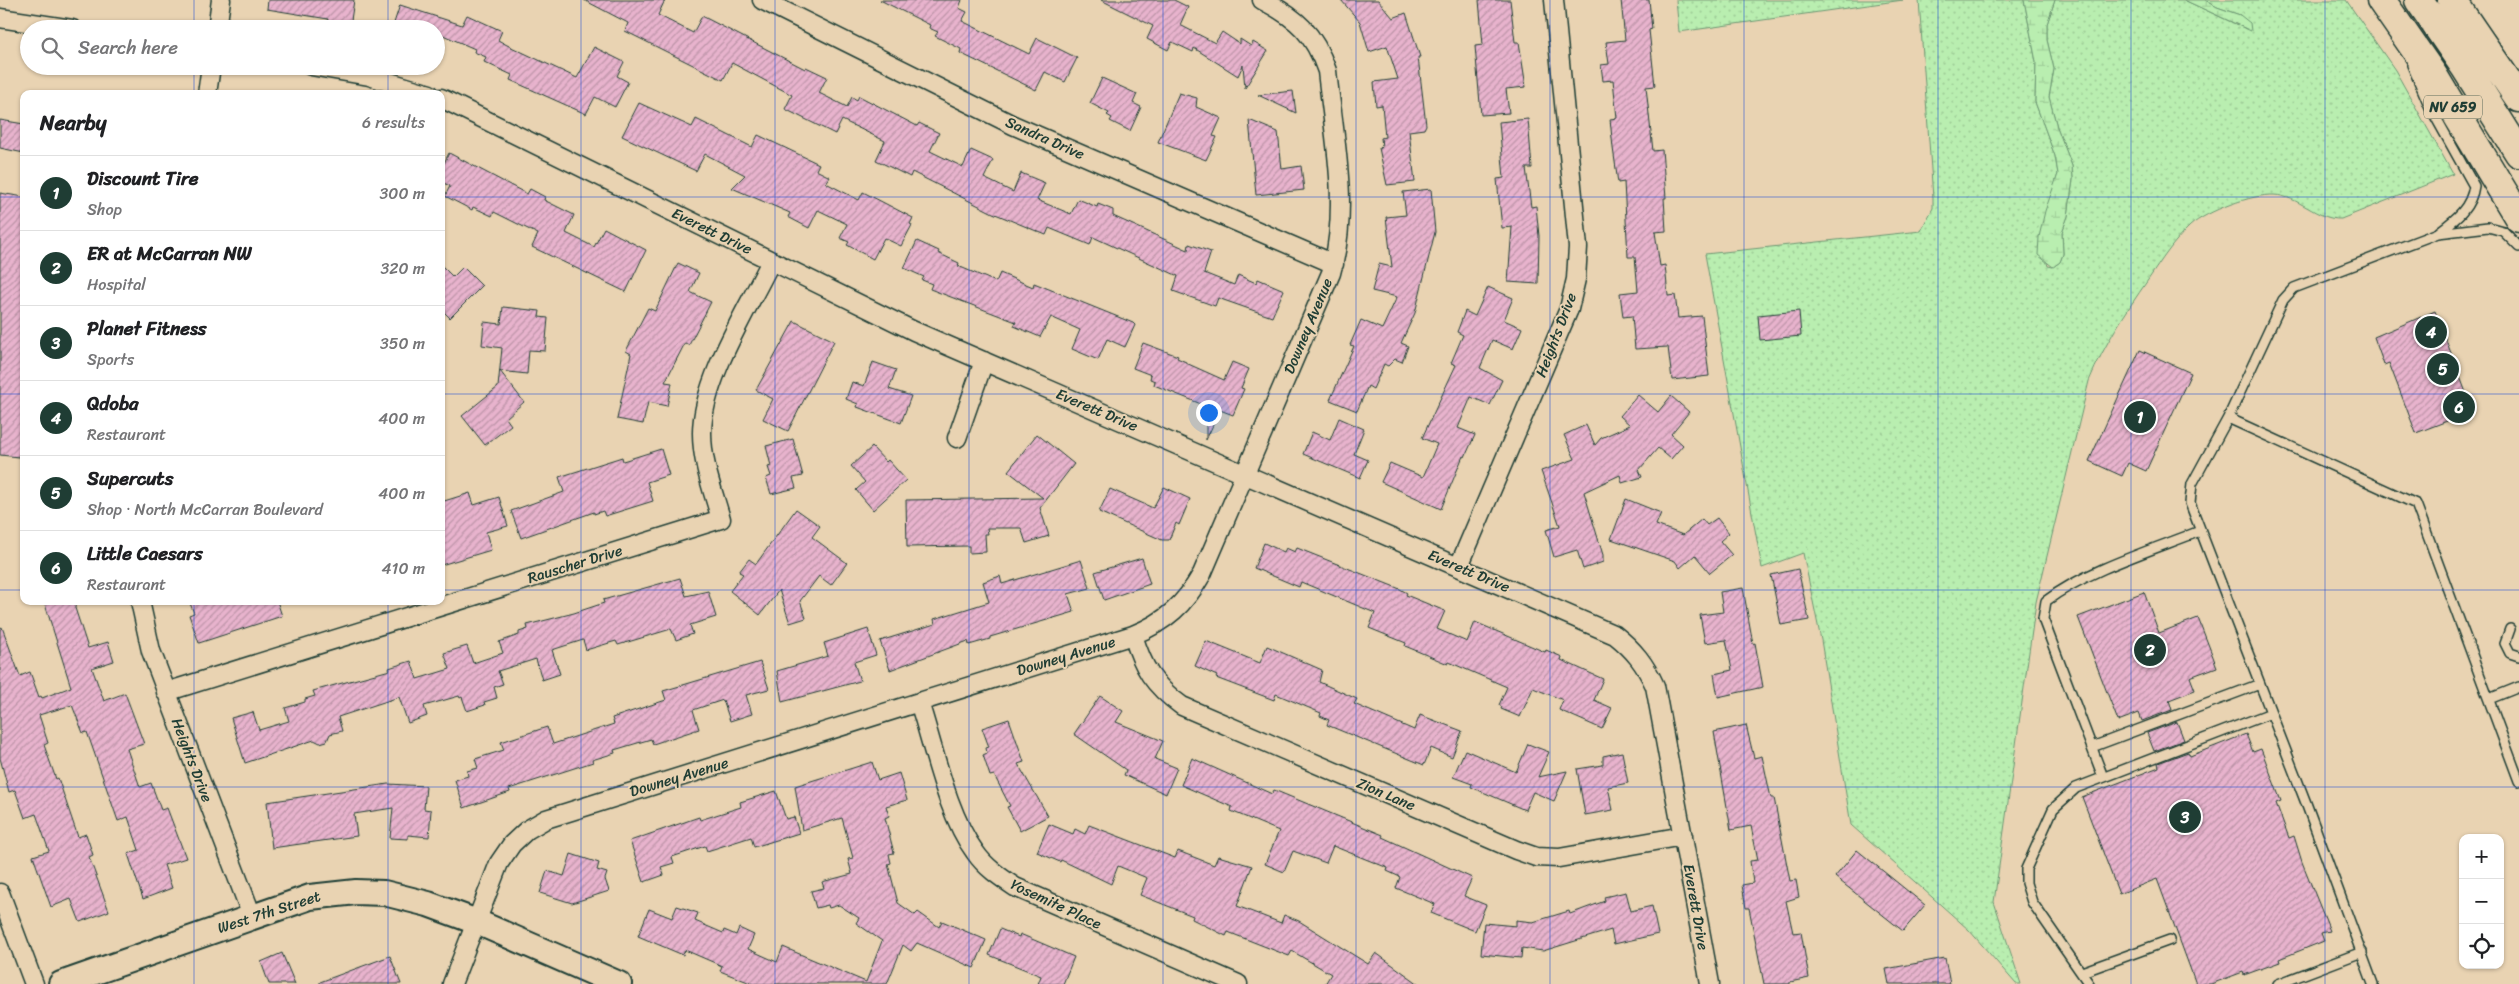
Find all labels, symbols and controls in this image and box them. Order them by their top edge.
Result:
search box [20,20,445,75]
text: Search here [78,31,178,64]
icon: search [38,34,66,62]
road number: NV 659 [2424,95,2482,118]
text: Nearby [40,104,106,142]
text: 6 results [362,108,425,137]
street label: Sandra Drive [1001,109,1089,167]
text: Discount Tire [87,162,199,195]
text: 1 [53,179,59,208]
text: 300 m [380,179,425,208]
text: Shop [87,195,122,224]
street label: Everett Drive [667,200,757,262]
text: ER at McCarran NW [87,237,252,270]
text: 2 [51,254,61,283]
text: 320 m [380,254,425,283]
text: Hospital [87,270,146,299]
street label: Downey Avenue [1276,274,1340,378]
street label: Heights Drive [1528,289,1584,381]
text: Planet Fitness [87,312,207,345]
pin: 4 [2415,313,2447,351]
text: 3 [52,329,60,358]
text: 350 m [380,329,425,358]
text: Sports [87,345,134,374]
pin: 5 [2427,350,2459,388]
street label: Everett Drive [1052,381,1142,439]
text: Qdoba [87,387,139,420]
pin: 6 [2443,388,2475,426]
pin: 1 [2124,398,2156,436]
your location [1196,400,1222,426]
text: 4 [51,404,61,433]
text: 400 m [378,404,425,433]
text: Restaurant [87,420,166,449]
text: Supercuts [87,462,173,495]
text: 5 [51,479,61,508]
text: 400 m [378,479,425,508]
text: Shop · North McCarran Boulevard [87,495,323,524]
text: Little Caesars [87,537,203,570]
street label: Rauscher Drive [524,537,626,591]
street label: Everett Drive [1424,542,1514,600]
text: 6 [51,554,61,583]
text: 410 m [382,554,425,583]
text: Restaurant [87,570,166,599]
street label: Downey Avenue [1013,629,1119,683]
pin: 2 [2134,631,2166,669]
street label: Heights Drive [164,714,220,806]
street label: Downey Avenue [626,750,732,804]
street label: Zion Lane [1352,770,1420,818]
pin: 3 [2169,798,2201,836]
map controls [2459,834,2504,969]
button: + [2459,834,2504,879]
street label: Everett Drive [1676,862,1716,952]
street label: Yosemite Place [1006,872,1106,936]
button: − [2459,879,2504,924]
street label: West 7th Street [214,883,324,941]
button: locate [2459,924,2504,969]

